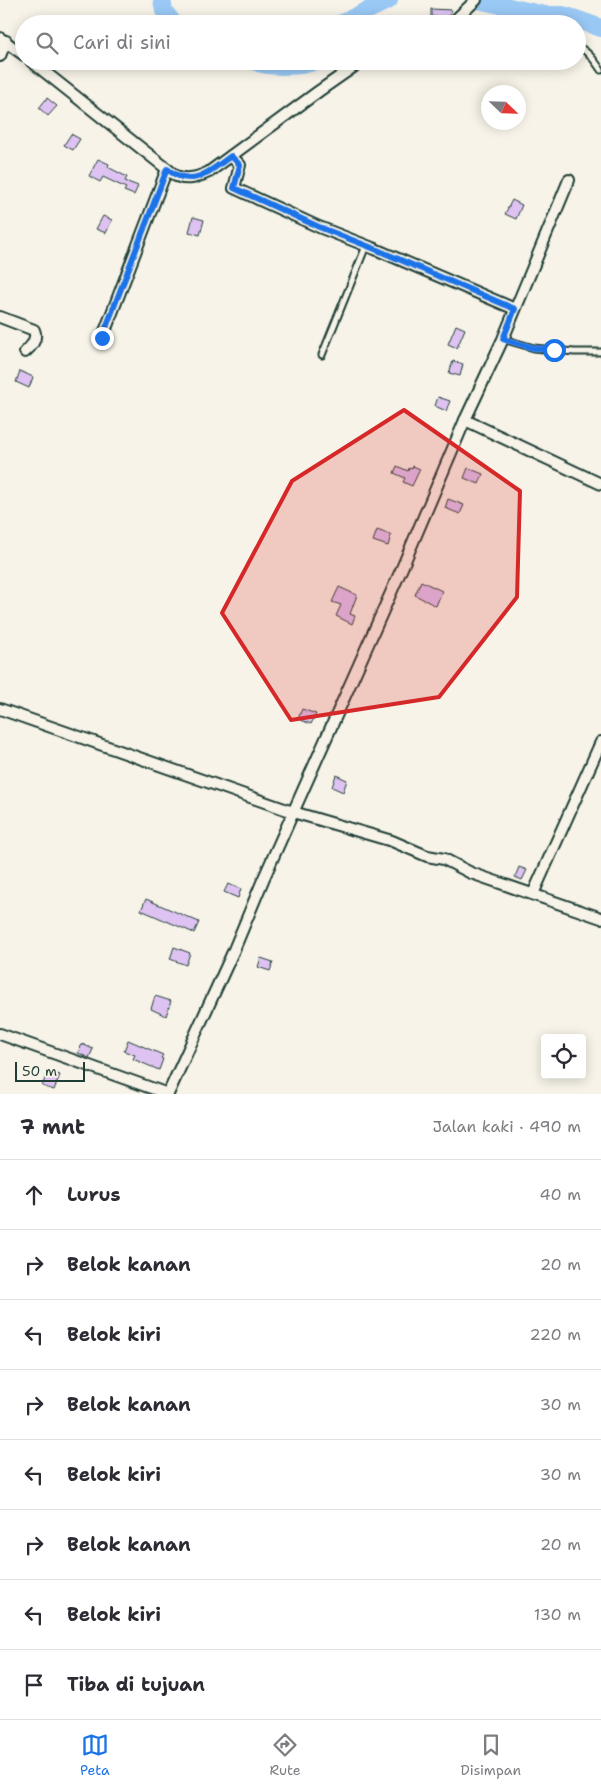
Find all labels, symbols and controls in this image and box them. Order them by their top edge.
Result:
search box [15,15,586,70]
icon: search [33,29,61,57]
text: Cari di sini [73,30,171,55]
north arrow [481,85,526,130]
route end [91,327,114,350]
route start [543,339,566,362]
map controls [541,1034,586,1079]
button: locate [541,1034,586,1079]
scale bar [15,1059,85,1082]
text: 50 m [22,1062,57,1080]
text: 7 mnt [20,1113,85,1141]
text: Jalan kaki · 490 m [432,1116,581,1137]
icon: ahead [20,1181,48,1209]
text: Lurus [67,1182,121,1207]
text: 40 m [539,1184,581,1205]
icon: right [20,1251,48,1279]
text: Belok kanan [67,1252,191,1277]
text: 20 m [540,1254,581,1275]
icon: left [20,1321,48,1349]
text: Belok kiri [67,1322,161,1347]
text: 220 m [529,1324,581,1345]
icon: right [20,1391,48,1419]
text: Belok kanan [67,1392,191,1417]
text: 30 m [540,1394,581,1415]
icon: left [20,1461,48,1489]
text: Belok kiri [67,1462,161,1487]
text: 30 m [540,1464,581,1485]
icon: right [20,1531,48,1559]
text: Belok kanan [67,1532,191,1557]
text: 20 m [540,1534,581,1555]
icon: left [20,1601,48,1629]
text: Belok kiri [67,1602,161,1627]
text: 130 m [534,1604,581,1625]
icon: arrive [20,1671,48,1699]
text: Tiba di tujuan [67,1672,205,1697]
tab: Peta [80,1731,110,1779]
tab: Rute [270,1731,301,1779]
tab: Disimpan [460,1731,521,1779]

